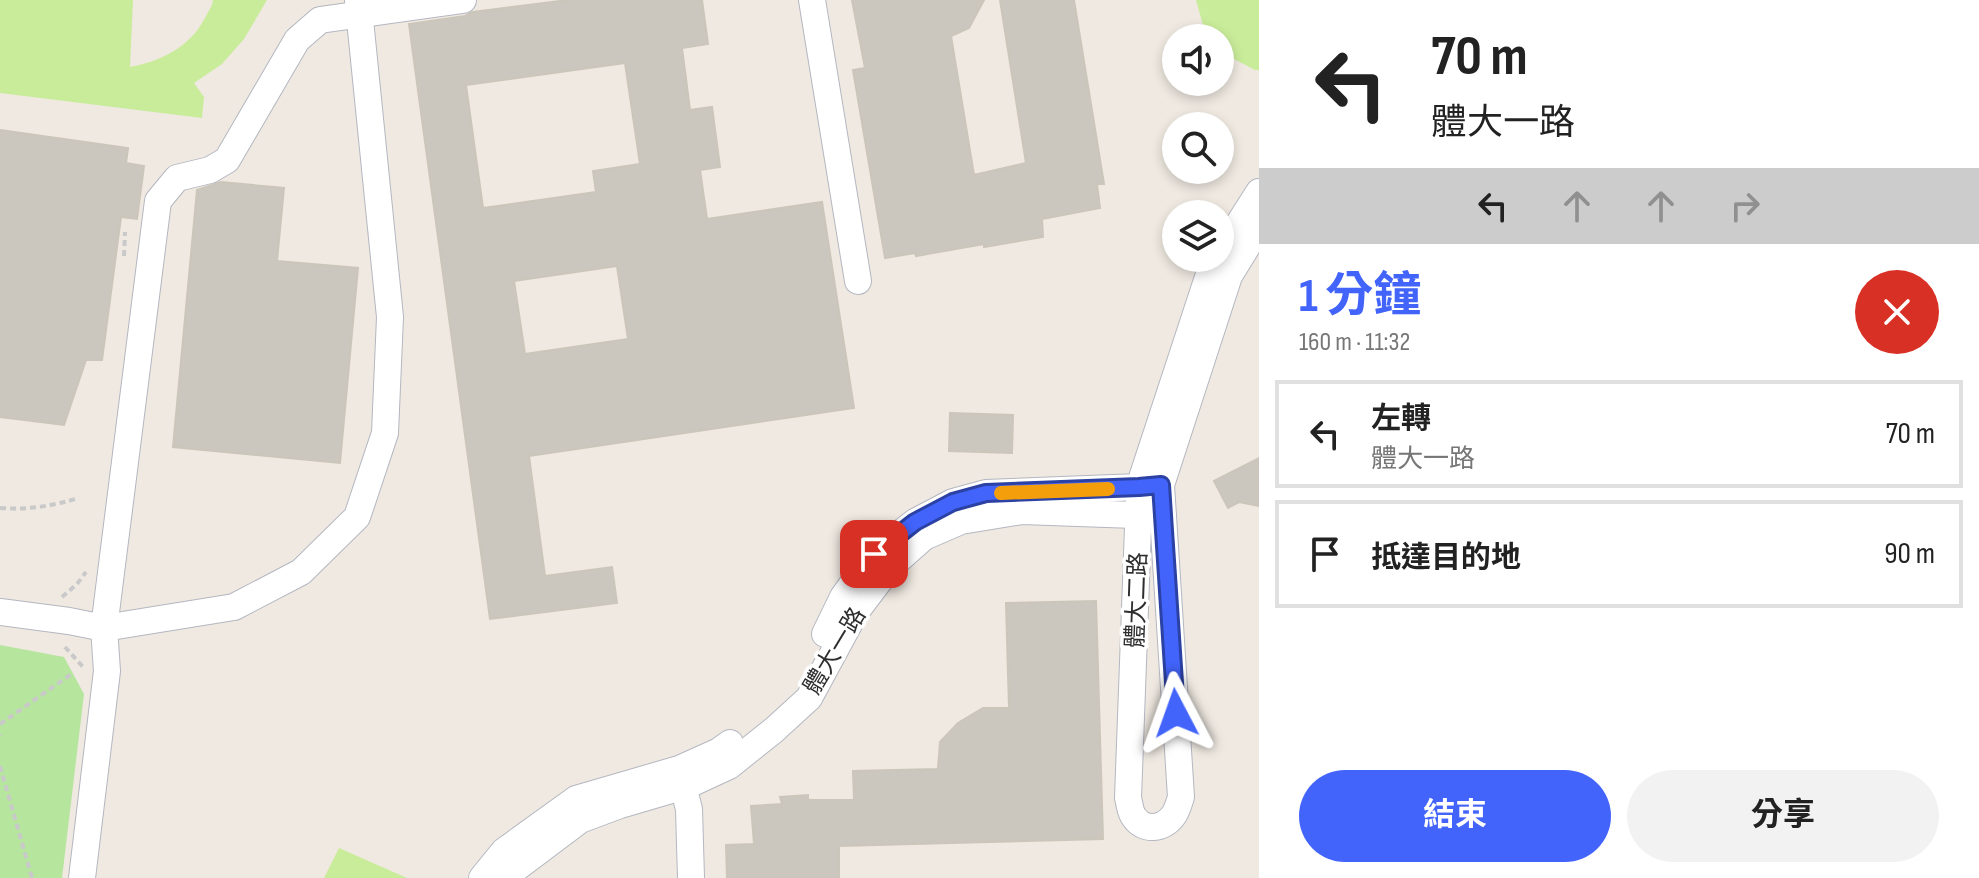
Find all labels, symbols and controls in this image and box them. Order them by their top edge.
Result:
map controls [1162,24,1234,272]
button: sound [1162,24,1234,96]
text: 70 m [1431,24,1528,91]
icon: left [1299,32,1403,136]
text: 體大一路 [1431,102,1575,145]
button: search [1162,112,1234,184]
icon: left [1471,184,1515,228]
icon: ahead [1555,184,1599,228]
icon: ahead [1639,184,1683,228]
icon: right [1723,184,1767,228]
button: layers [1162,200,1234,272]
text: 1 分鐘 [1299,268,1421,325]
button: close [1855,270,1939,354]
text: 160 m · 11:32 [1299,327,1410,358]
text: 左轉 [1371,401,1431,437]
icon: left [1303,412,1347,456]
text: 70 m [1886,416,1935,452]
text: 體大一路 [1371,444,1475,475]
pin [840,520,908,588]
icon: arrive [852,532,896,576]
icon: arrive [1303,532,1347,576]
text: 90 m [1884,536,1935,572]
text: 抵達目的地 [1371,540,1521,576]
street label: 體大二路 [1121,552,1153,648]
street label: 體大一路 [798,602,872,700]
position arrow [1134,671,1218,755]
button: 結束 [1299,770,1611,862]
button: 分享 [1627,770,1939,862]

